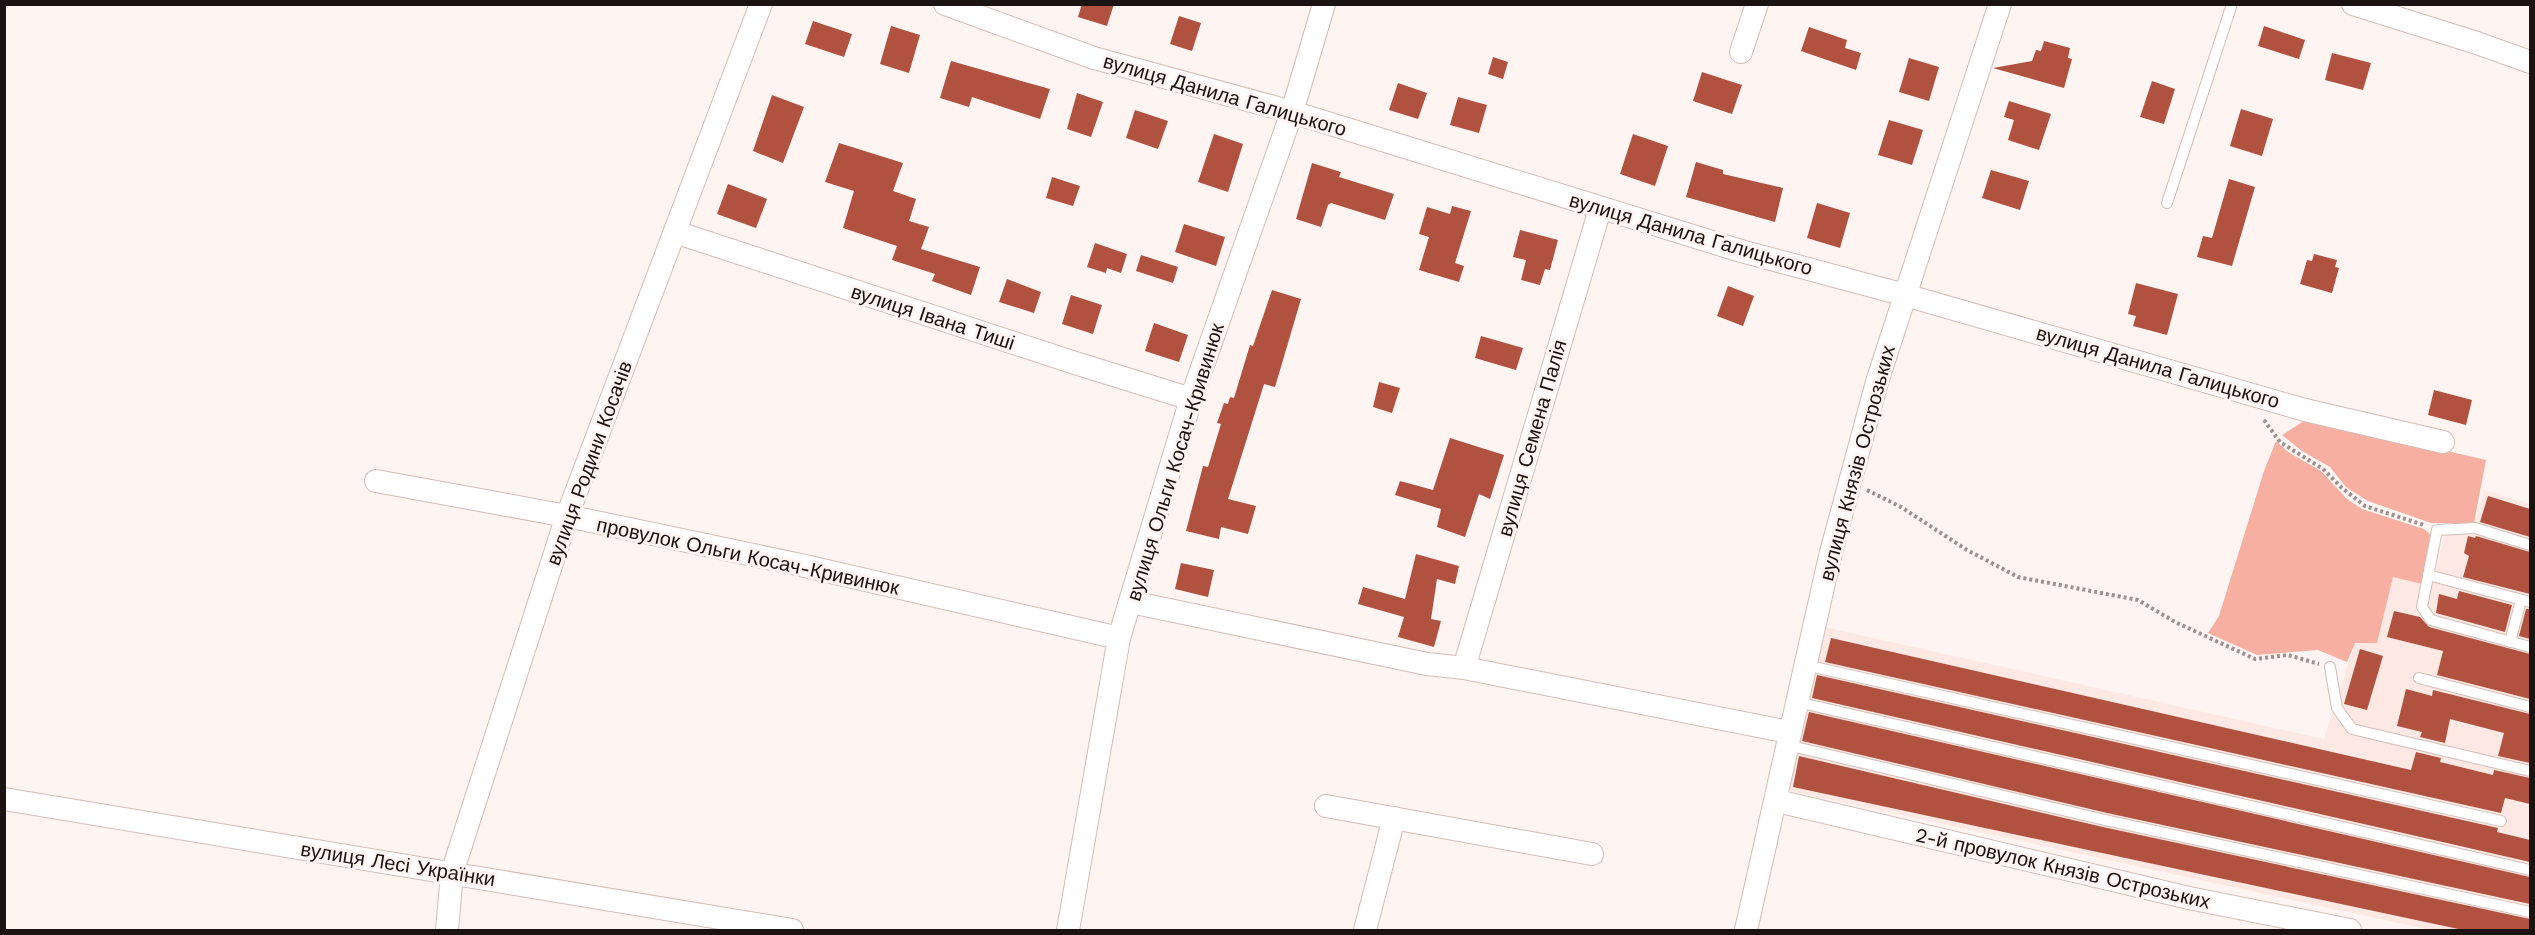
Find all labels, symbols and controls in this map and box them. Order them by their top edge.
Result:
street label: вулиця Данила Галицького [1101,49,1349,141]
street label: вулиця Данила Галицького [1567,188,1815,280]
street label: вулиця Івана Тиші [848,279,1018,355]
street label: вулиця Ольги Косач-Кривинюк [1121,320,1229,604]
street label: вулиця Данила Галицького [2034,321,2282,413]
street label: вулиця Семена Палія [1492,337,1572,539]
street label: вулиця Князів Острозьких [1814,343,1900,583]
street label: вулиця Родини Косачів [541,358,637,568]
street label: провулок Ольги Косач-Кривинюк [595,512,902,600]
street label: 2-й провулок Князів Острозьких [1913,822,2213,914]
street label: вулиця Лесі Українки [299,837,497,891]

